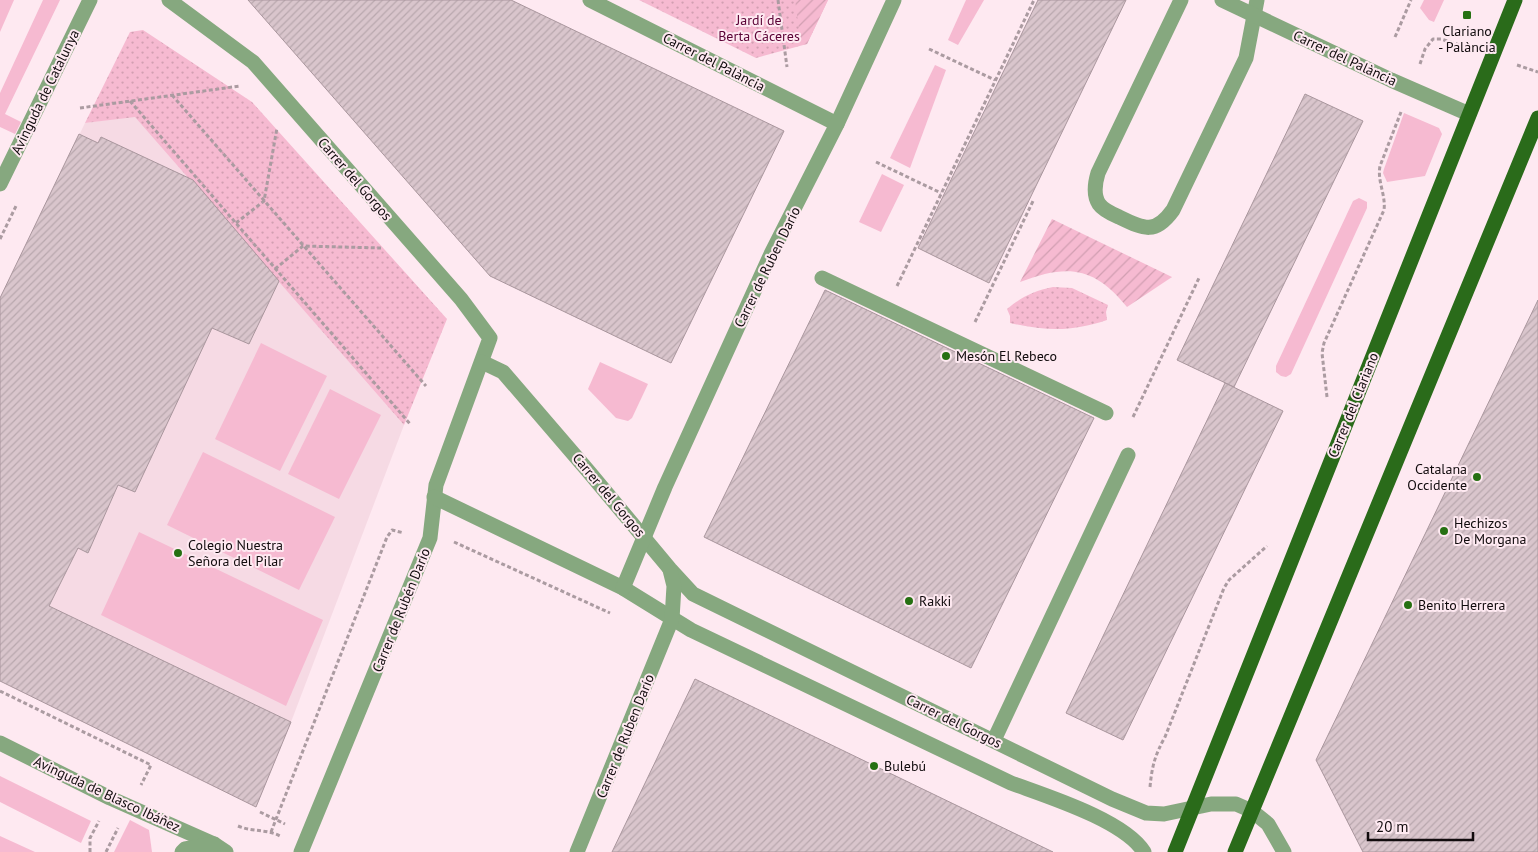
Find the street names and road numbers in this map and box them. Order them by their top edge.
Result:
street label: Carrer del Palància [1290,26,1400,90]
street label: Avinguda de Catalunya [7,27,83,157]
street label: Carrer del Palància [660,28,768,96]
street label: Carrer del Gorgos [314,134,396,224]
street label: Carrer de Ruben Darío [730,204,804,330]
street label: Carrer del Clariano [1324,350,1382,460]
street label: Carrer del Gorgos [569,449,649,541]
street label: Carrer de Rubén Darío [368,545,434,675]
street label: Carrer de Ruben Darío [592,671,658,801]
street label: Carrer del Gorgos [903,690,1005,752]
street label: Avinguda de Blasco Ibáñez [31,752,183,836]

